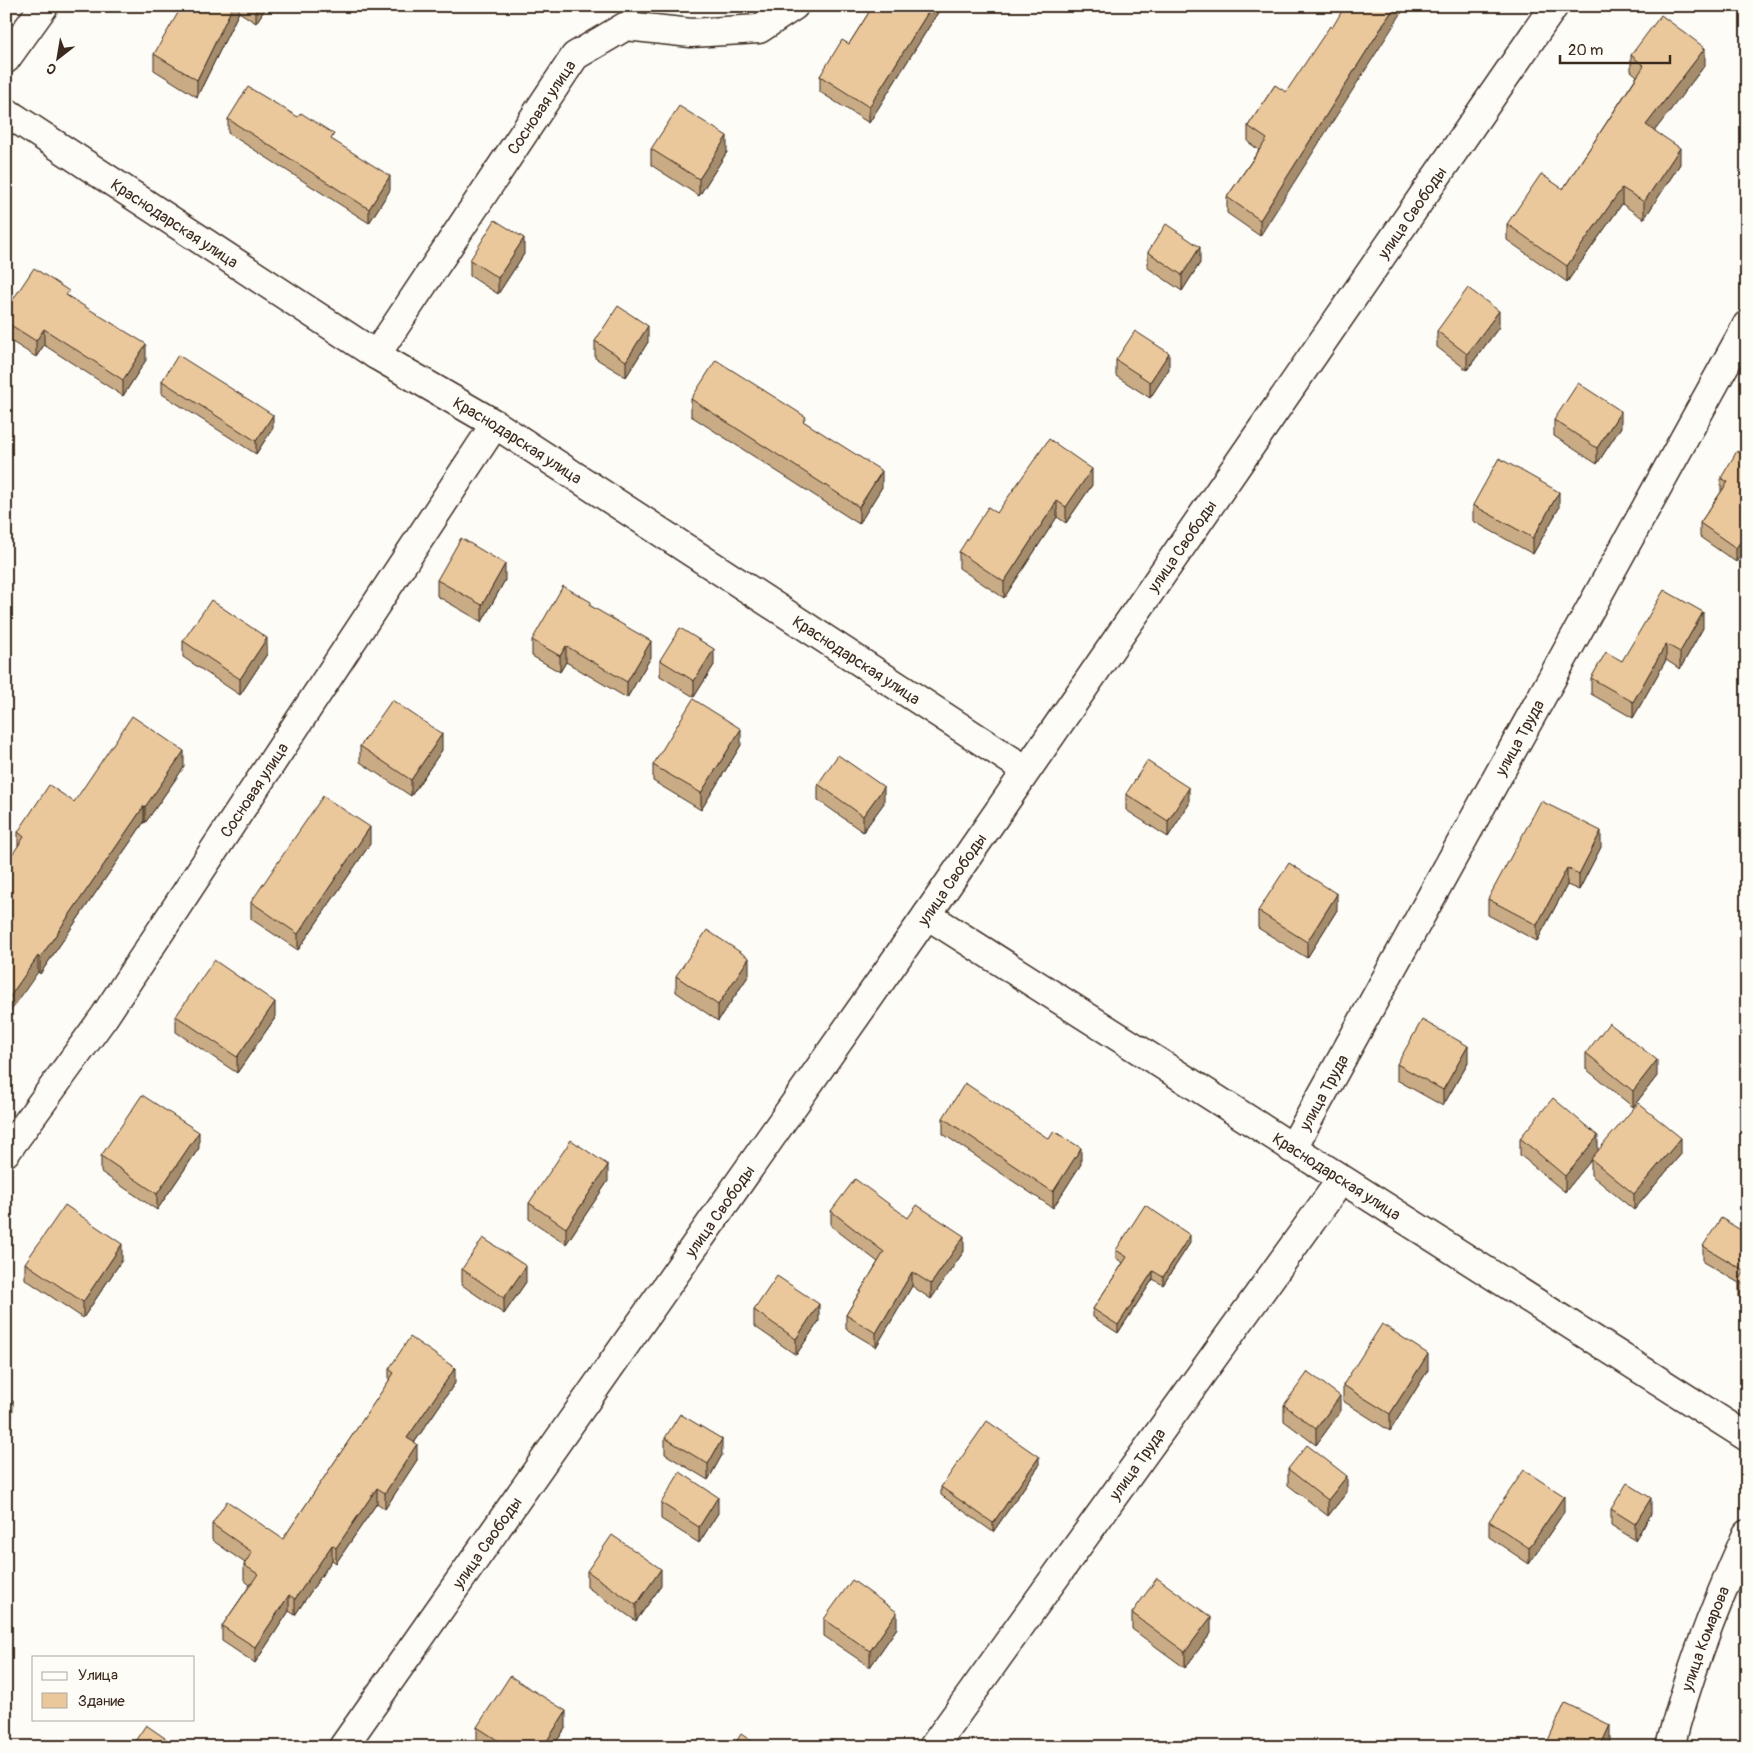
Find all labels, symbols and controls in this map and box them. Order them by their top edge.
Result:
north arrow [32,32,82,82]
scale bar [1560,32,1670,64]
text: 20 m [1568,41,1603,60]
street label: Сосновая улица [503,56,581,159]
text: С [43,59,60,78]
street label: улица Свободы [1373,163,1451,264]
street label: Краснодарская улица [107,175,242,273]
street label: Краснодарская улица [449,393,585,489]
street label: улица Свободы [1143,496,1221,597]
street label: Краснодарская улица [789,612,924,709]
street label: улица Труда [1491,697,1549,780]
street label: Сосновая улица [216,739,293,842]
street label: улица Свободы [913,830,991,930]
street label: улица Труда [1295,1051,1353,1135]
street label: Краснодарская улица [1269,1129,1404,1225]
street label: улица Свободы [681,1162,759,1262]
street label: улица Труда [1105,1424,1170,1505]
street label: улица Свободы [448,1493,526,1593]
street label: улица Комарова [1677,1583,1734,1695]
legend [32,1656,195,1720]
text: Улица [78,1666,118,1685]
text: Здание [78,1692,125,1711]

